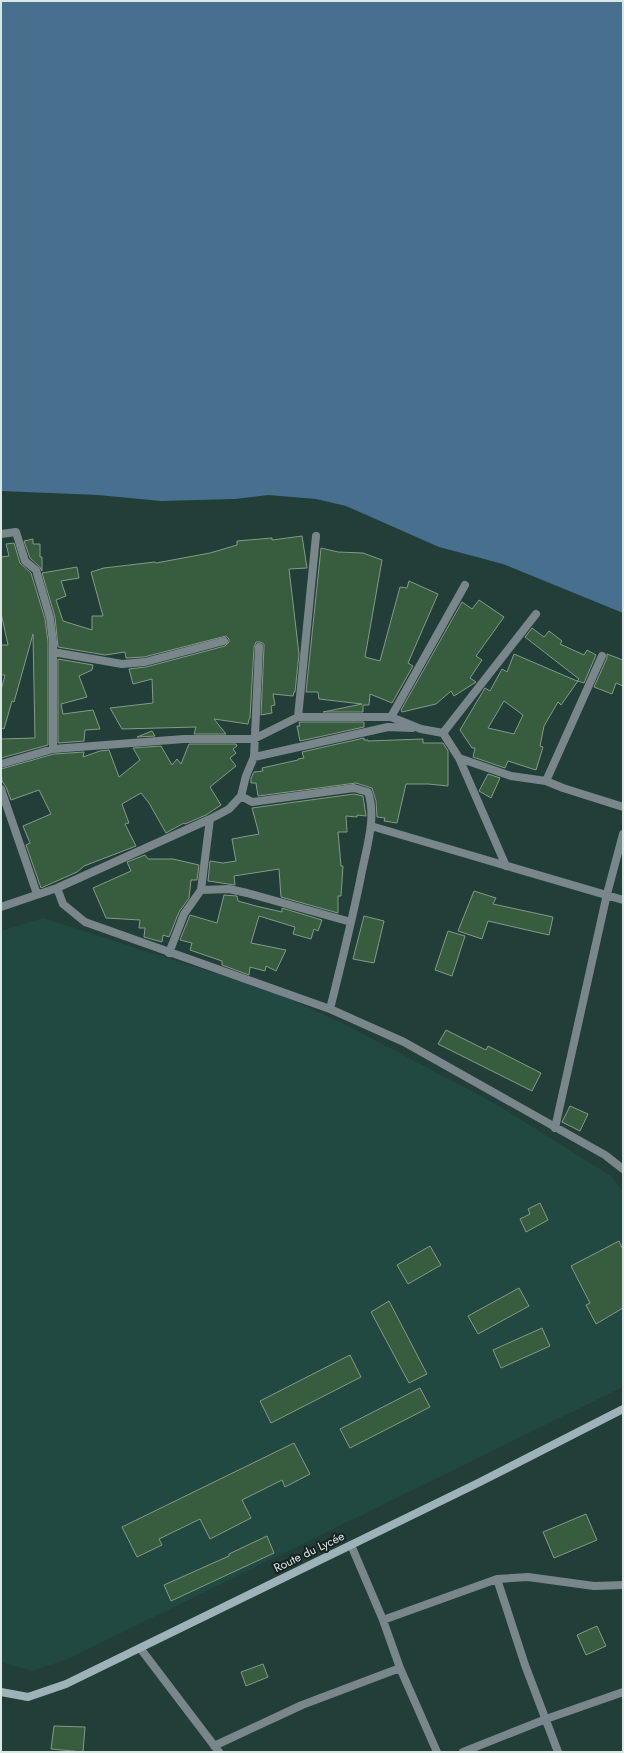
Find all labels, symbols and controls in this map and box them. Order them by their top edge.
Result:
street label: Route du Lycée [270,1527,348,1577]

